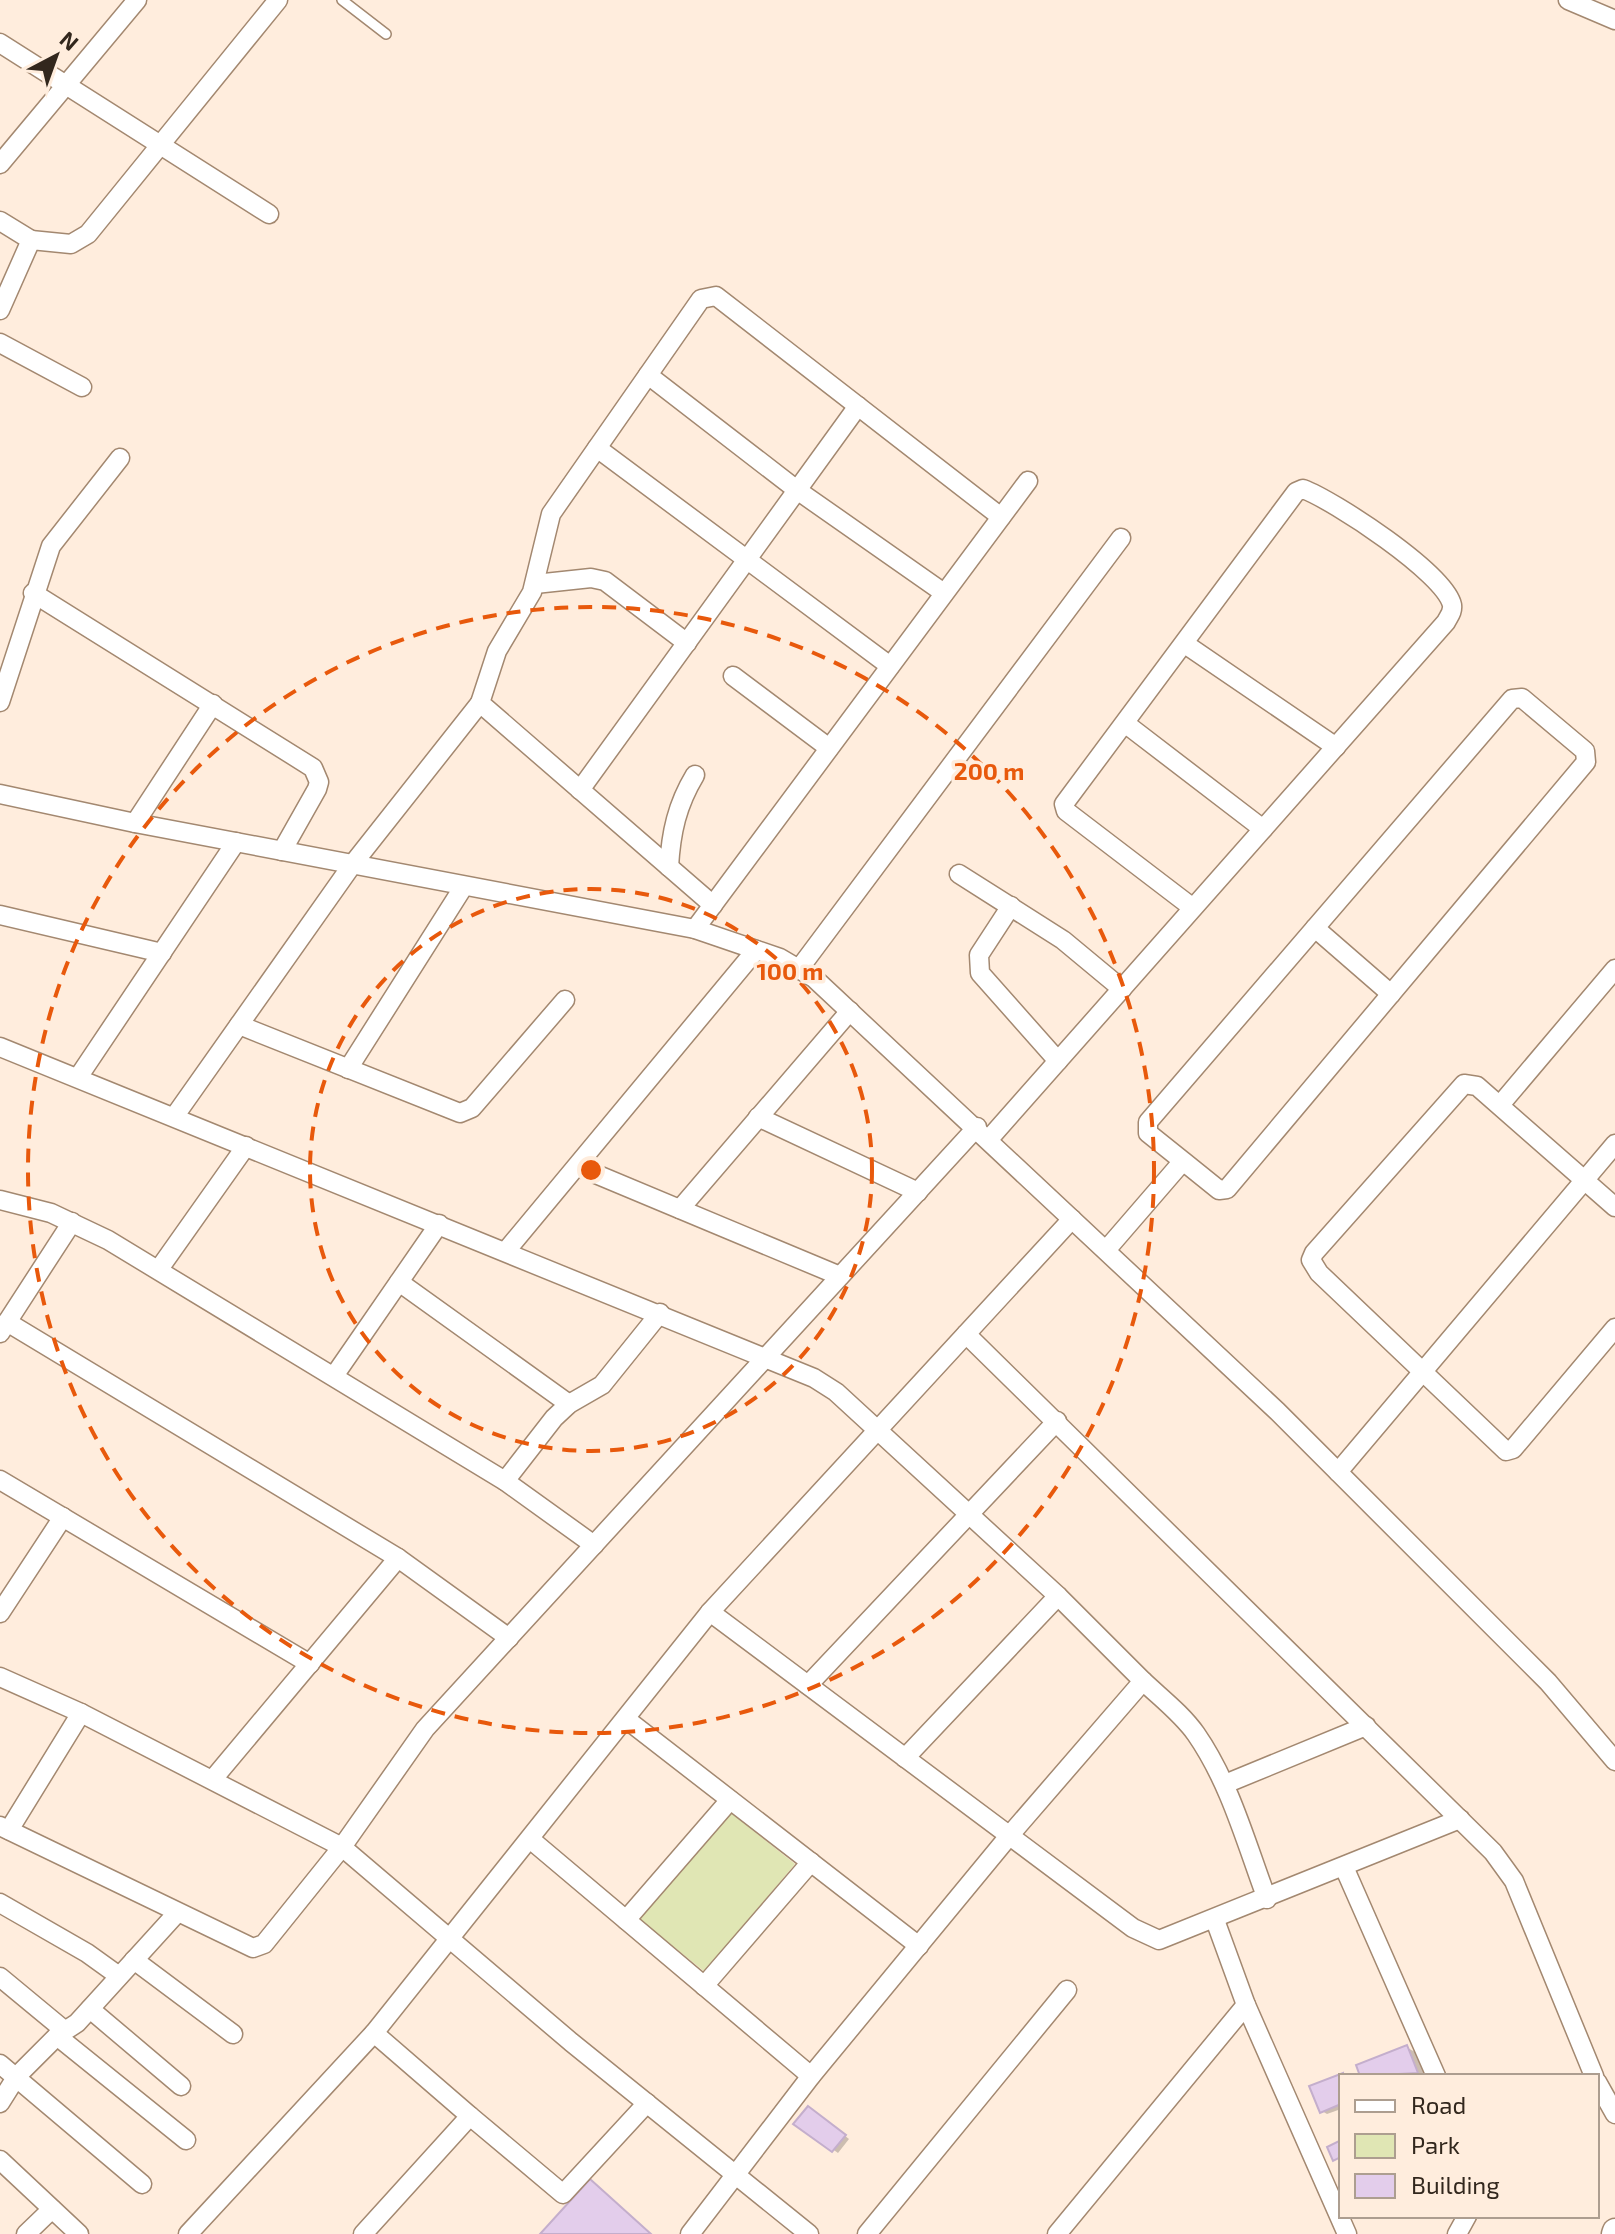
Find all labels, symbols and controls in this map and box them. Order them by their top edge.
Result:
north arrow [16,16,96,96]
text: N [55,25,84,55]
text: 200 m [954,756,1024,785]
text: 100 m [757,956,823,985]
centre of rings [577,1156,605,1184]
legend [1339,2074,1599,2218]
text: Road [1411,2090,1466,2119]
text: Park [1411,2130,1460,2159]
text: Building [1411,2170,1500,2199]

